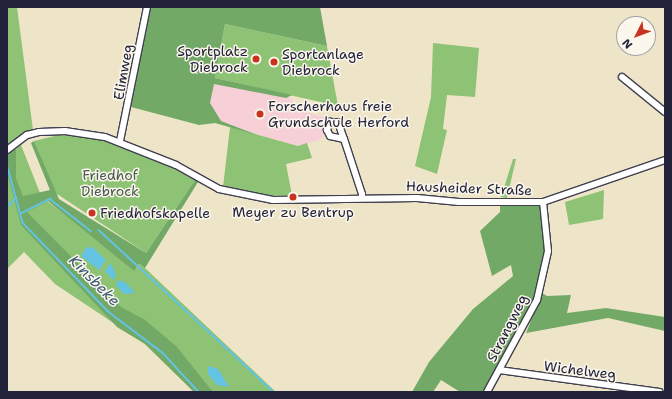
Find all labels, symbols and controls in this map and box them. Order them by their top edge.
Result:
north arrow [616,16,656,56]
text: N [619,35,636,52]
street label: Elimweg [110,43,136,101]
place label: Sportplatz Diebrock [177,43,248,76]
place label: Sportanlage Diebrock [282,46,364,78]
marker: Sportplatz Diebrock [251,54,261,64]
marker: Sportanlage Diebrock [269,57,279,67]
place label: Forscherhaus freie Grundschule Herford [268,98,409,130]
marker: Forscherhaus freie Grundschule Herford [255,109,265,119]
park label: Friedhof Diebrock [81,167,139,200]
street label: Hausheider Straße [406,177,532,199]
marker: Meyer zu Bentrup [288,192,298,202]
place label: Meyer zu Bentrup [232,204,354,220]
place label: Friedhofskapelle [100,205,210,221]
marker: Friedhofskapelle [87,208,97,218]
water label: Kinsbeke [65,252,123,310]
street label: Strangweg [483,292,531,364]
street label: Wichelweg [543,357,617,383]

